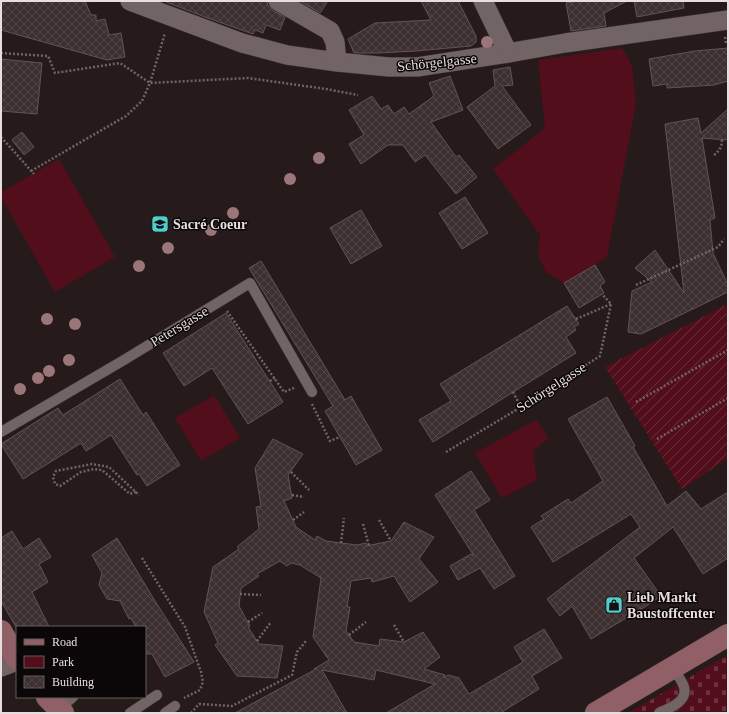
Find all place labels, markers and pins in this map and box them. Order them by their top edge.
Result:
school or university icon: Sacré Coeur [150,214,170,234]
place label: Sacré Coeur [173,217,247,232]
place label: Lieb Markt Baustoffcenter [627,590,715,621]
shop icon: Lieb Markt Baustoffcenter [604,595,624,615]

